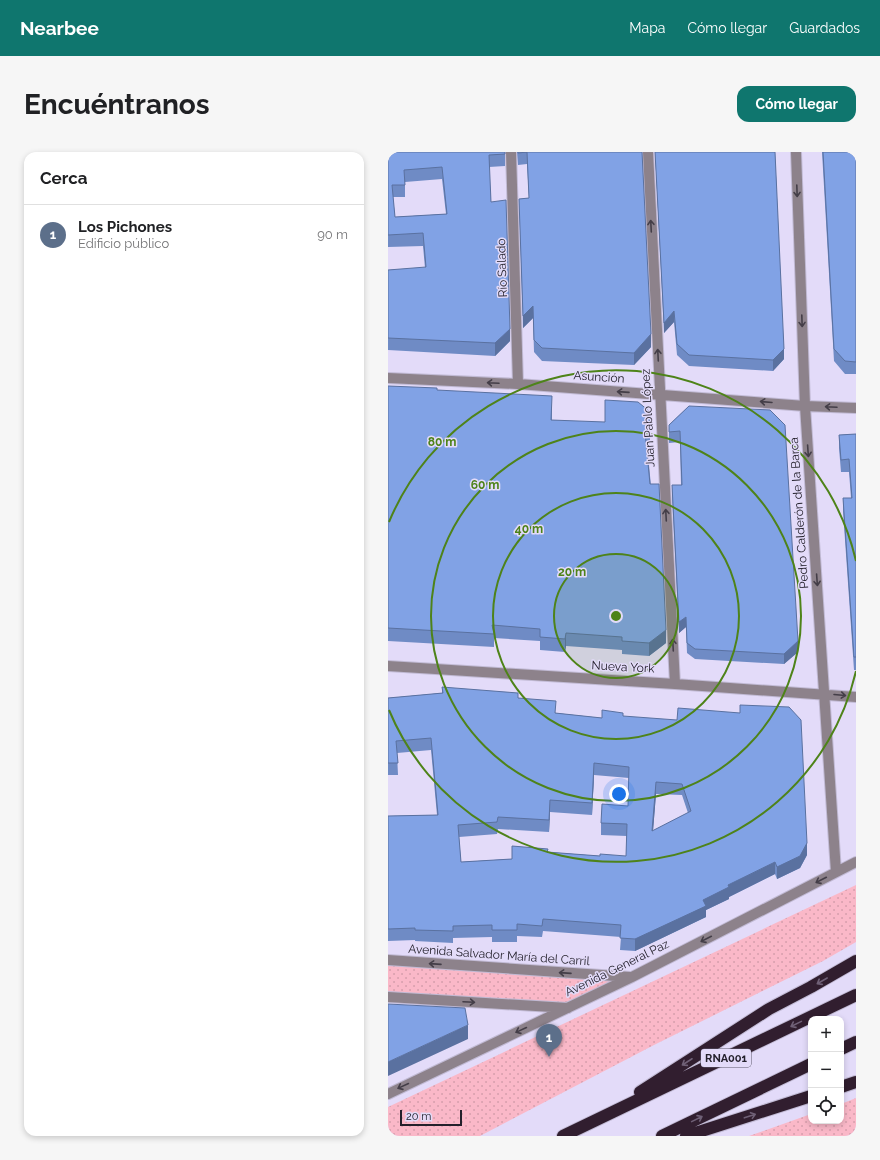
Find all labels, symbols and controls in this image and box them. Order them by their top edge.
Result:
text: Nearbee [20,17,99,39]
text: Mapa [629,20,665,36]
text: Cómo llegar [687,20,767,36]
text: Guardados [789,20,860,36]
button: Cómo llegar [737,86,856,122]
text: Encuéntranos [24,88,210,121]
text: Cerca [40,168,88,188]
one-way arrow [793,184,801,197]
text: Los Pichones [78,218,172,236]
one-way arrow [648,220,655,233]
text: 1 [50,227,56,242]
text: 90 m [317,227,348,242]
text: Edificio público [78,236,169,251]
street label: Río Salado [494,238,510,298]
one-way arrow [798,314,806,327]
one-way arrow [654,349,661,362]
street label: Asunción [573,368,625,386]
street label: Juan Pablo López [638,368,658,468]
one-way arrow [487,379,500,386]
one-way arrow [617,388,630,395]
one-way arrow [760,399,773,406]
one-way arrow [825,403,838,410]
text: 80 m [428,435,456,449]
street label: Pedro Calderón de la Barca [787,437,811,589]
one-way arrow [805,444,812,457]
text: 60 m [471,478,499,492]
one-way arrow [663,509,670,522]
text: 40 m [515,522,543,536]
text: 20 m [558,565,586,579]
one-way arrow [813,573,820,586]
centre of rings [609,609,623,623]
one-way arrow [670,639,677,652]
street label: Nueva York [591,658,656,676]
one-way arrow [833,692,846,699]
your location [609,784,629,804]
one-way arrow [815,876,827,884]
one-way arrow [700,936,712,943]
street label: Avenida General Paz [563,937,671,999]
street label: Avenida Salvador María del Carril [408,942,591,968]
one-way arrow [429,960,442,967]
one-way arrow [559,969,572,976]
one-way arrow [816,977,828,985]
one-way arrow [462,998,475,1005]
map controls [808,1016,844,1124]
button: + [808,1016,844,1052]
one-way arrow [790,1021,802,1028]
pin: 1 [536,1024,562,1057]
one-way arrow [515,1027,527,1035]
road number: RNA001 [701,1049,751,1067]
button: − [808,1052,844,1088]
one-way arrow [682,1058,693,1066]
one-way arrow [398,1083,410,1090]
button: locate [808,1088,844,1124]
scale bar [400,1108,462,1127]
text: 20 m [406,1110,431,1123]
one-way arrow [743,1112,756,1119]
one-way arrow [691,1115,703,1122]

